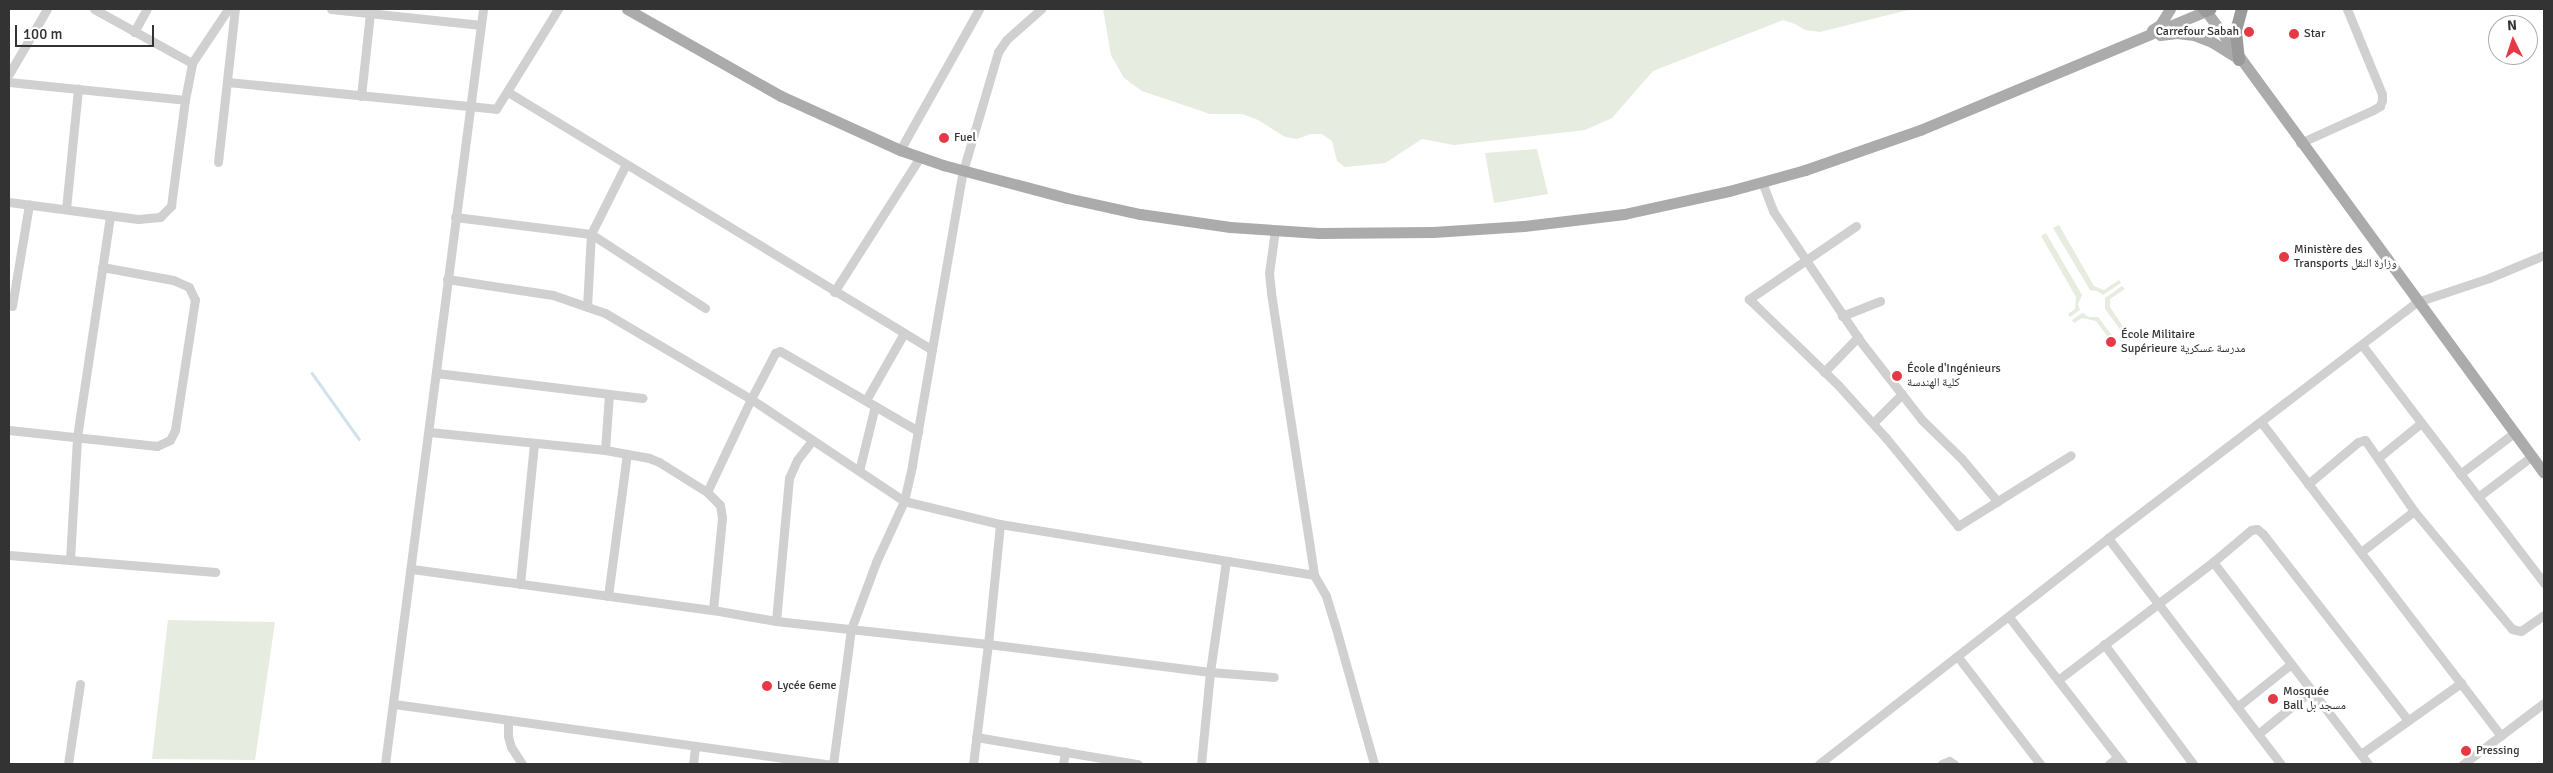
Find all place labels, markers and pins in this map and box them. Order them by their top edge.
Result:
place label: Carrefour Sabah [2156,25,2239,39]
marker: Carrefour Sabah [2243,26,2255,38]
place label: Star [2304,27,2325,41]
marker: Star [2288,28,2300,40]
place label: Fuel [954,131,976,145]
marker: Fuel [938,132,950,144]
place label: Ministère des Transports وزارة النقل [2294,243,2397,271]
marker: Ministère des Transports وزارة النقل [2278,251,2290,263]
place label: École Militaire Supérieure مدرسة عسكرية [2121,328,2246,356]
marker: École Militaire Supérieure مدرسة عسكرية [2105,336,2117,348]
place label: École d'Ingénieurs كلية الهندسة [1907,362,2001,390]
marker: École d'Ingénieurs كلية الهندسة [1891,370,1903,382]
place label: Lycée 6eme [777,679,836,693]
marker: Lycée 6eme [761,680,773,692]
place label: Mosquée Ball مسجد بل [2283,685,2346,713]
marker: Mosquée Ball مسجد بل [2267,693,2279,705]
place label: Pressing [2476,744,2519,758]
marker: Pressing [2460,745,2472,757]

